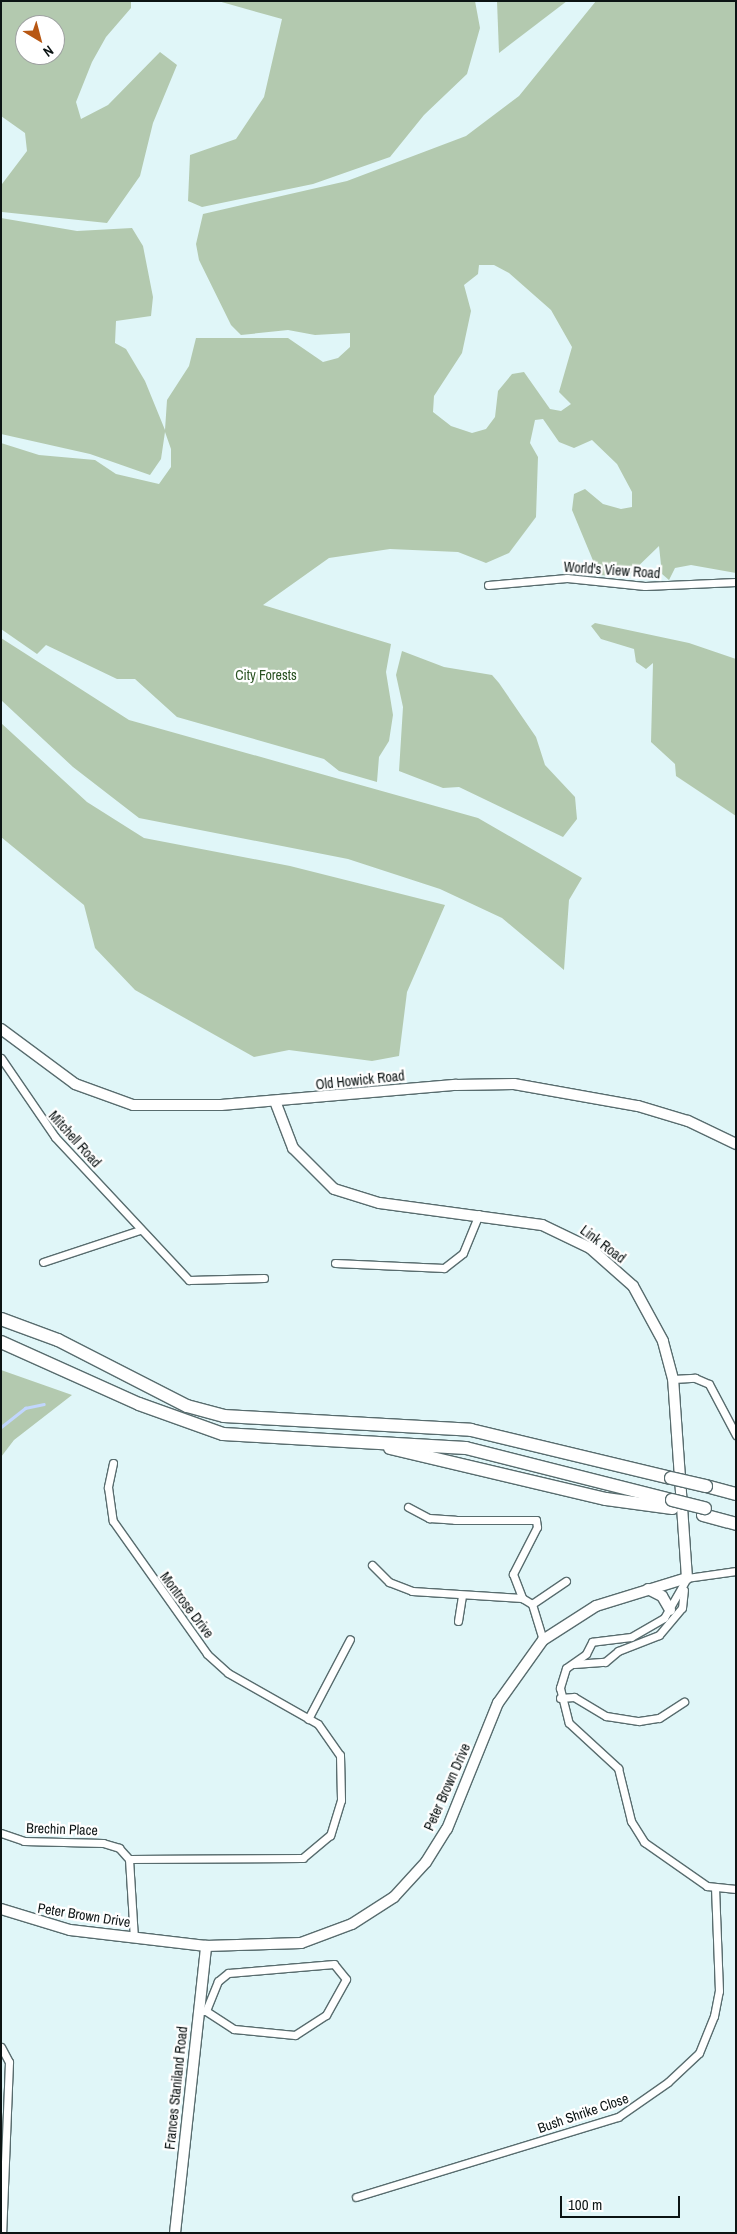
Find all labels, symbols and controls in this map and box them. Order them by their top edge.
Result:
north arrow [15,15,65,65]
text: N [40,41,57,61]
street label: World's View Road [563,558,661,582]
park label: City Forests [235,667,297,683]
street label: Old Howick Road [315,1067,405,1093]
street label: Mitchell Road [45,1107,105,1171]
street label: Link Road [577,1222,629,1266]
street label: Montrose Drive [157,1569,217,1641]
street label: Peter Brown Drive [420,1741,474,1833]
street label: Brechin Place [26,1819,98,1839]
street label: Peter Brown Drive [36,1899,132,1931]
street label: Frances Staniland Road [161,2026,191,2150]
street label: Bush Shrike Close [535,2090,631,2136]
scale bar [562,2186,682,2218]
text: 100 m [568,2194,602,2215]

